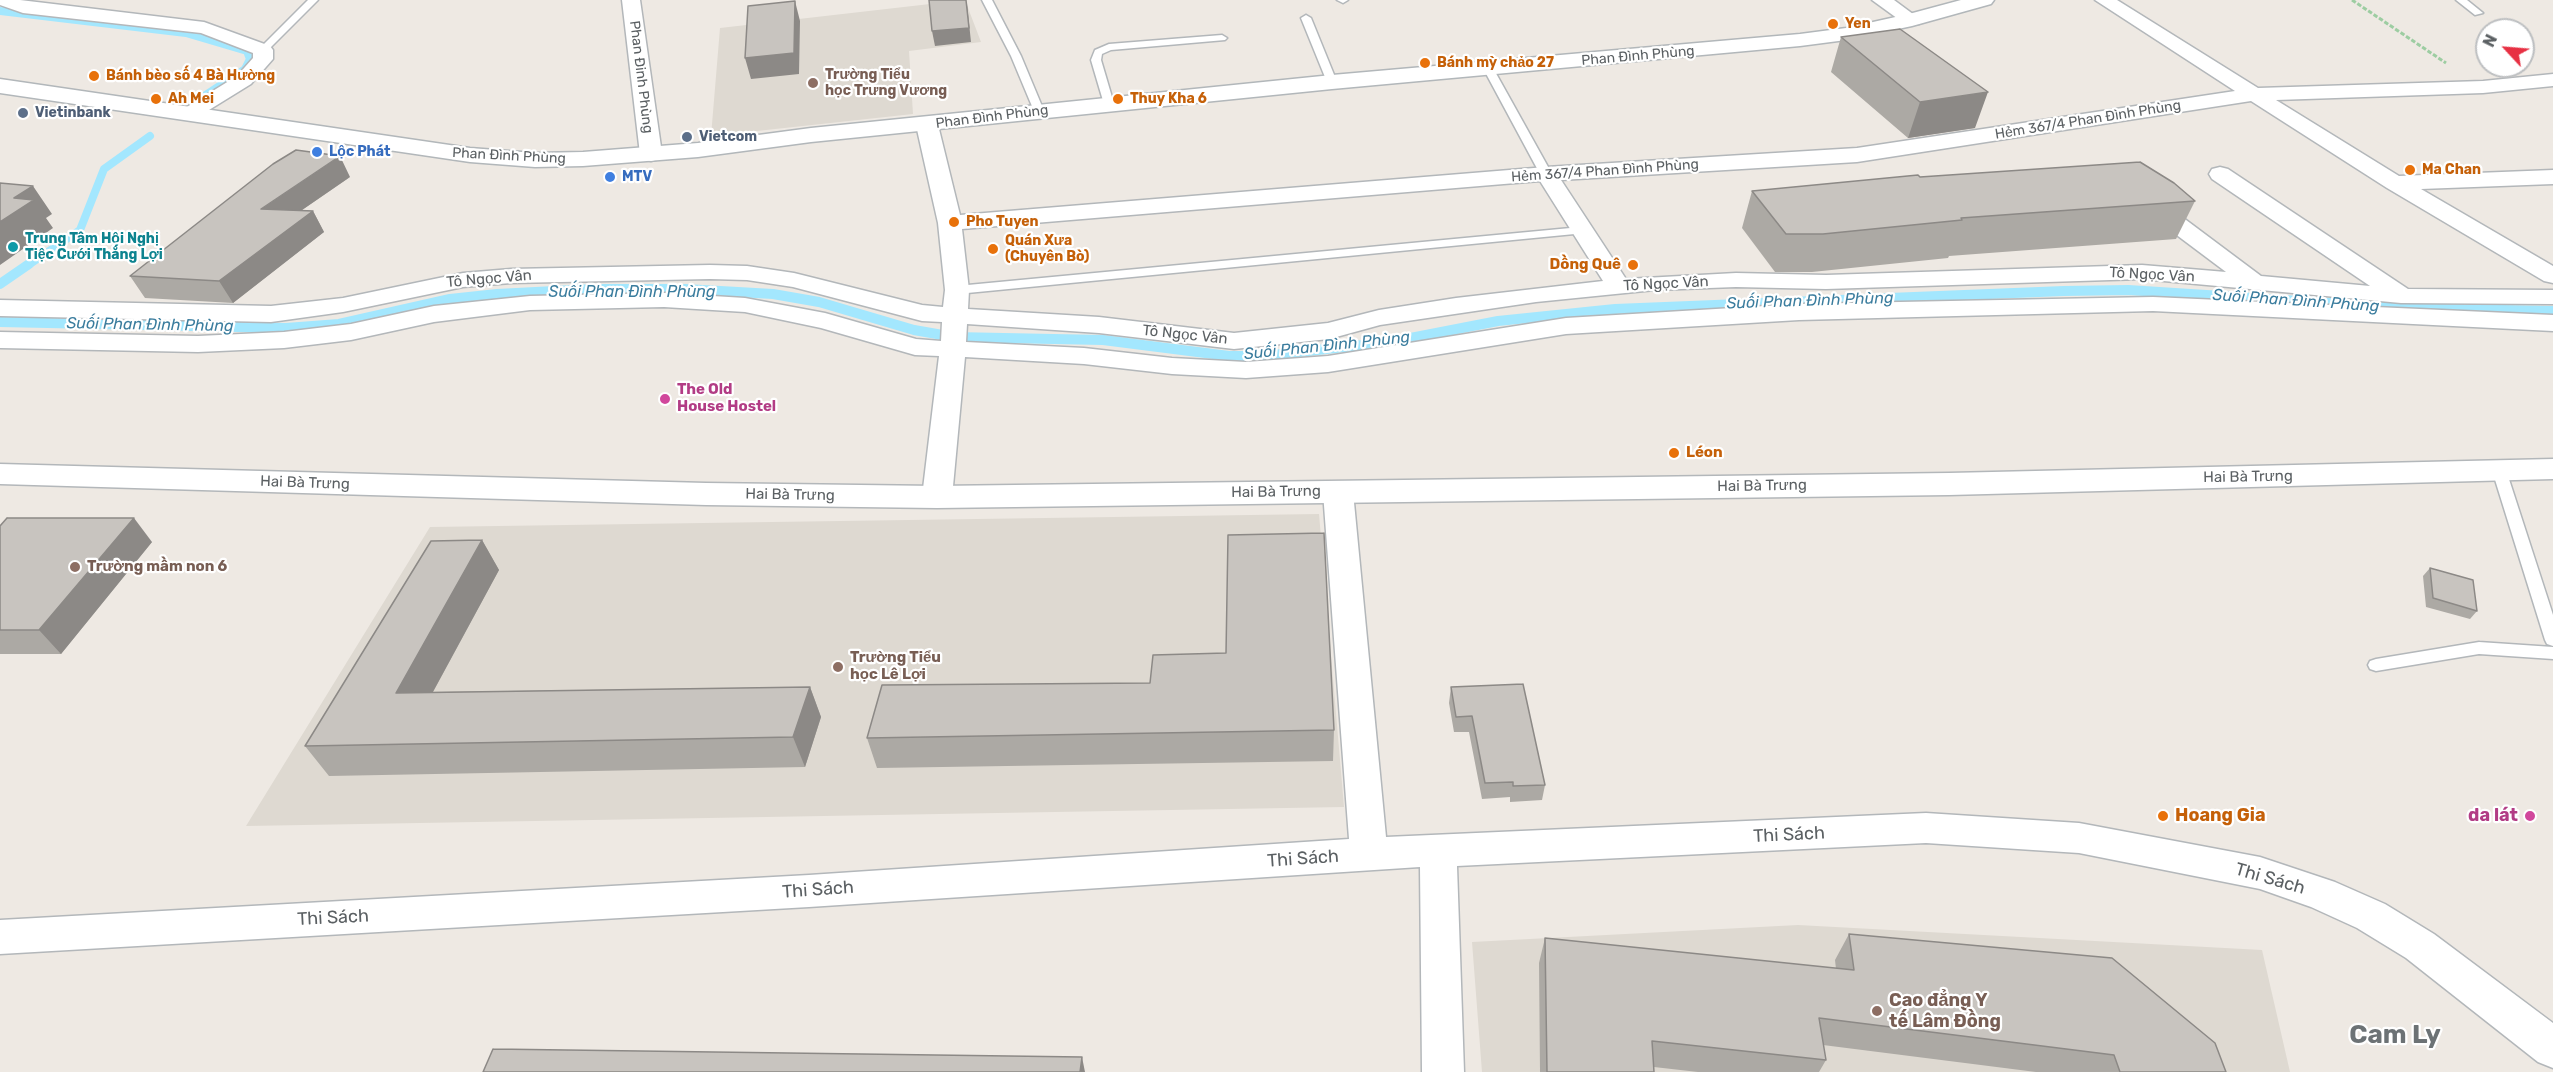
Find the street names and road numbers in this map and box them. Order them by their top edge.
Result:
street label: Phan Đinh Phùng [626,20,656,134]
street label: Phan Đình Phùng [1581,43,1695,69]
street label: Hẻm 367/4 Phan Đình Phùng [1994,97,2182,143]
street label: Phan Đình Phùng [935,102,1049,132]
street label: Phan Đình Phùng [452,145,566,167]
street label: Hẻm 367/4 Phan Đình Phùng [1511,156,1699,186]
street label: Tô Ngọc Vân [2109,264,2195,286]
street label: Tô Ngọc Vân [446,266,532,292]
street label: Tô Ngọc Vân [1623,273,1709,295]
street label: Tô Ngọc Vân [1142,322,1228,348]
street label: Hai Bà Trưng [2203,467,2293,487]
street label: Hai Bà Trưng [260,472,350,494]
street label: Hai Bà Trưng [1717,476,1807,496]
street label: Hai Bà Trưng [1231,482,1321,502]
street label: Hai Bà Trưng [745,485,835,505]
street label: Thi Sách [1753,822,1825,848]
street label: Thi Sách [1266,846,1340,872]
street label: Thi Sách [2233,859,2307,899]
street label: Thi Sách [781,877,855,903]
street label: Thi Sách [297,905,369,931]

